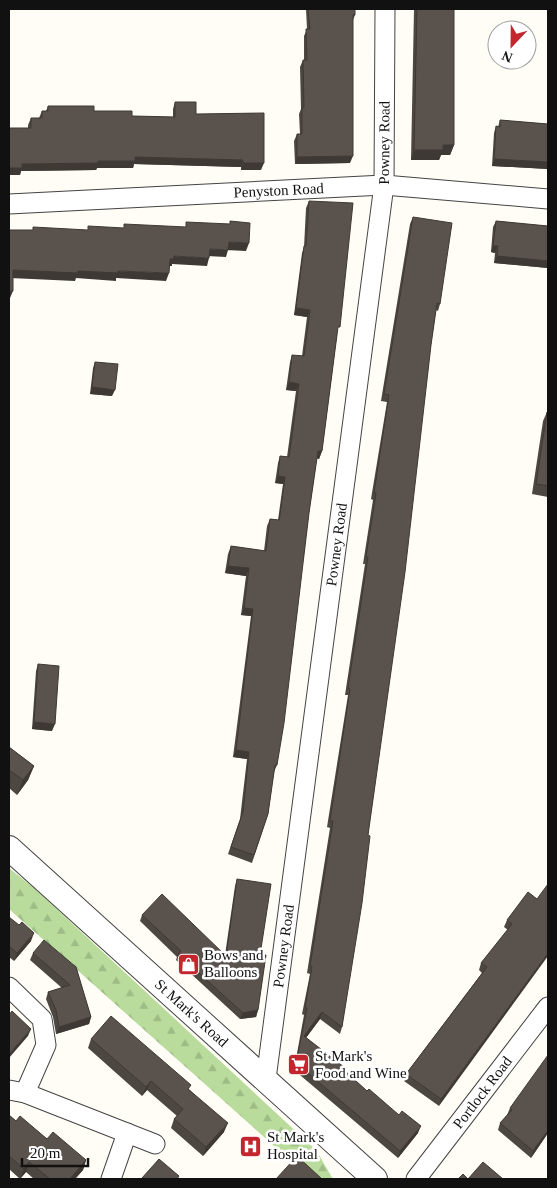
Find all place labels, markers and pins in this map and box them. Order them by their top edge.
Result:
place label: Bows and Balloons [204,947,264,980]
shop icon: Bows and Balloons [176,952,200,976]
place label: St Mark's Food and Wine [315,1048,407,1081]
supermarket icon: St Mark's Food and Wine [287,1053,311,1077]
place label: St Mark's Hospital [267,1129,324,1162]
hospital icon: St Mark's Hospital [239,1134,263,1158]

